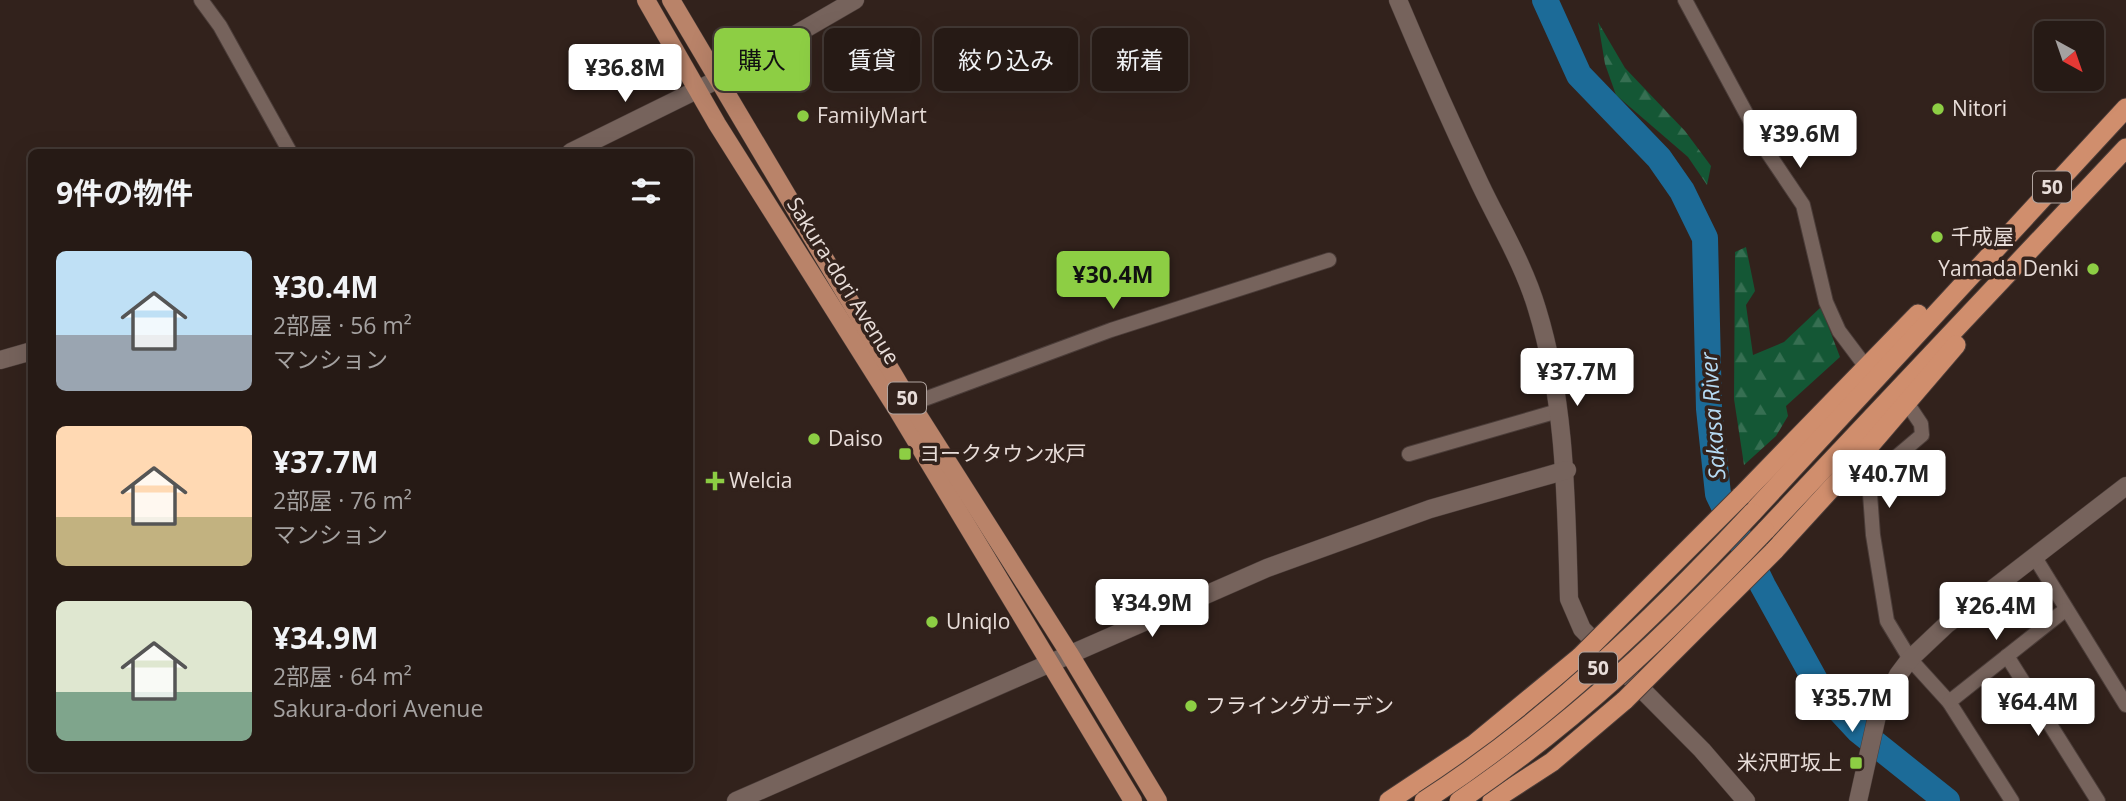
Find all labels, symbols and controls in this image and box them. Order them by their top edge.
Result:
north arrow [2034,21,2104,91]
map controls [2034,21,2104,91]
chip: 購入 [714,28,810,91]
chip: 賃貸 [824,28,920,91]
chip: 絞り込み [934,28,1078,91]
chip: 新着 [1092,28,1188,91]
pin: ¥36.8M [568,44,682,104]
text: ¥36.8M [585,51,665,83]
place label: Nitori [1952,94,2007,122]
place label: FamilyMart [817,101,927,129]
marker: Nitori [1930,101,1946,117]
marker: FamilyMart [795,108,811,124]
pin: ¥39.6M [1743,110,1857,170]
text: ¥39.6M [1760,117,1840,149]
text: 9件の物件 [56,172,193,213]
icon: filters [627,172,665,210]
road number: 50 [2033,172,2071,202]
street label: Sakura-dori Avenue [781,192,907,369]
place label: 千成屋 [1951,222,2014,250]
marker: 千成屋 [1929,229,1945,245]
pin: ¥30.4M [1056,252,1170,311]
place label: Yamada Denki [1938,254,2079,282]
text: ¥30.4M [1073,258,1153,290]
marker: Yamada Denki [2085,261,2101,277]
text: ¥30.4M [273,266,378,307]
icon: home [112,279,196,363]
text: 2部屋 · 56 m² [273,309,412,341]
text: マンション [273,343,388,375]
pin: ¥37.7M [1520,348,1634,408]
water label: Sakasa River [1692,350,1732,481]
text: ¥37.7M [1537,355,1617,387]
road number: 50 [888,382,926,414]
place label: Daiso [828,424,883,452]
marker: Daiso [806,431,822,447]
place label: ヨークタウン水戸 [919,439,1086,467]
text: ¥37.7M [273,441,378,482]
marker: ヨークタウン水戸 [897,446,913,462]
pin: ¥40.7M [1832,450,1946,510]
icon: home [112,454,196,538]
text: ¥40.7M [1849,457,1929,489]
place label: Welcia [729,466,793,494]
marker: Welcia [707,473,723,489]
text: 2部屋 · 76 m² [273,484,412,516]
text: マンション [273,518,388,550]
pin: ¥34.9M [1095,580,1209,639]
pin: ¥26.4M [1939,582,2053,642]
text: ¥34.9M [1112,586,1192,618]
text: ¥26.4M [1956,589,2036,621]
place label: Uniqlo [946,607,1010,635]
marker: Uniqlo [924,614,940,630]
text: ¥34.9M [273,617,378,658]
icon: home [112,629,196,713]
road number: 50 [1579,652,1617,684]
text: 2部屋 · 64 m² [273,660,412,692]
pin: ¥35.7M [1795,674,1909,734]
pin: ¥64.4M [1981,678,2095,738]
text: ¥35.7M [1812,681,1892,713]
text: ¥64.4M [1998,685,2078,717]
place label: フライングガーデン [1205,691,1394,719]
text: Sakura-dori Avenue [273,692,483,724]
marker: フライングガーデン [1183,698,1199,714]
place label: 米沢町坂上 [1737,748,1842,776]
marker: 米沢町坂上 [1848,755,1864,771]

